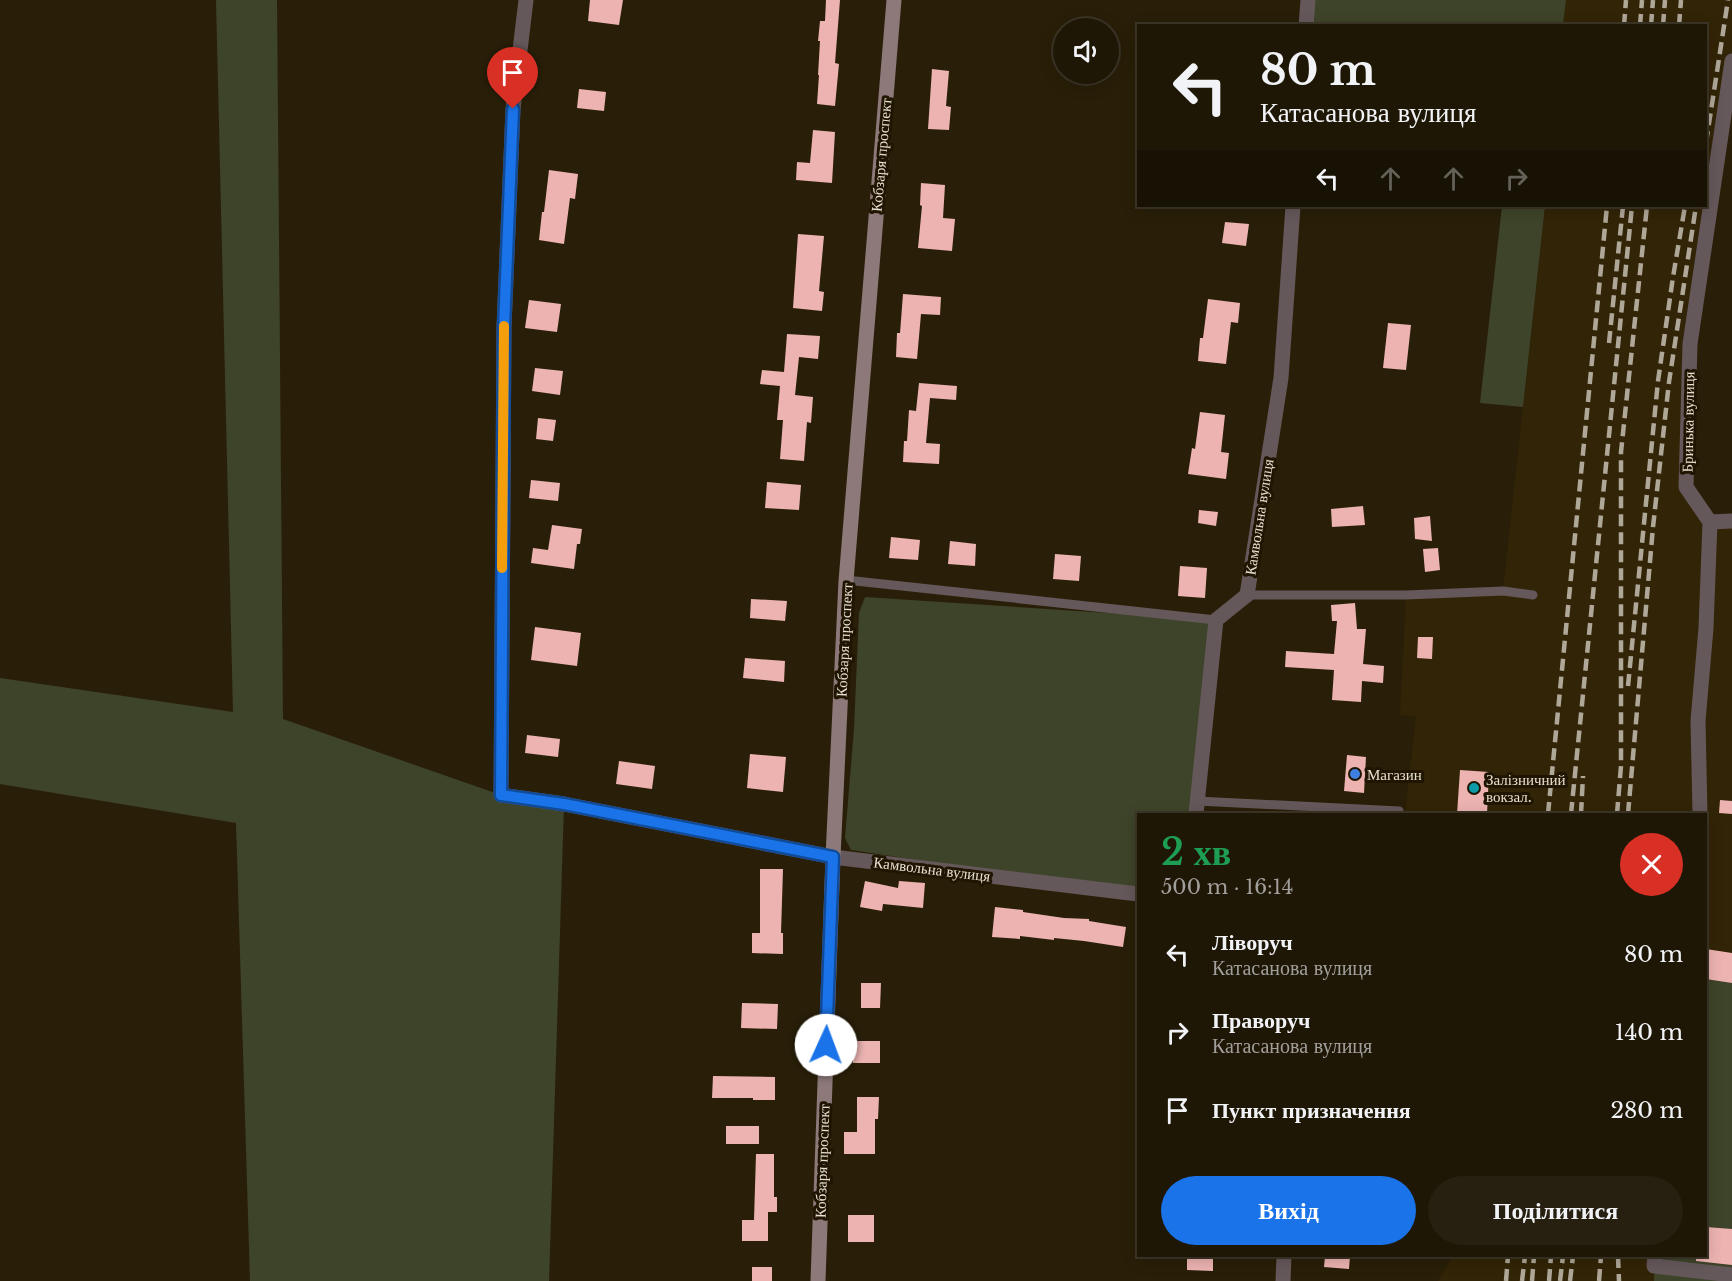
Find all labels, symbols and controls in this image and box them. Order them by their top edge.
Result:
map controls [1053,18,1119,84]
button: sound [1053,18,1119,84]
text: 80 m [1260,44,1376,96]
pin [487,47,538,109]
icon: left [1161,48,1239,126]
icon: arrive [496,56,529,89]
text: Катасанова вулиця [1260,96,1476,129]
street label: Кобзаря проспект [867,97,895,213]
icon: left [1311,162,1344,195]
icon: ahead [1374,162,1407,195]
icon: ahead [1437,162,1470,195]
icon: right [1500,162,1533,195]
street label: Бринька вулиця [1678,371,1698,473]
street label: Камвольна вулиця [1240,457,1278,576]
street label: Кобзаря проспект [832,582,856,697]
place label: Магазин [1367,765,1422,784]
marker: Магазин [1348,767,1362,781]
place label: Залізничний вокзал. [1486,770,1566,806]
marker: Залізничний вокзал. [1467,781,1481,795]
text: 2 хв [1161,830,1231,875]
button: close [1620,833,1683,896]
street label: Камвольна вулиця [873,852,992,886]
text: 500 m · 16:14 [1161,875,1293,899]
text: Ліворуч [1212,929,1293,956]
icon: left [1161,938,1194,971]
text: 80 m [1624,941,1683,968]
text: Катасанова вулиця [1212,956,1372,980]
text: Праворуч [1212,1007,1310,1034]
position arrow [794,1013,858,1077]
icon: right [1161,1016,1194,1049]
text: 140 m [1615,1019,1683,1046]
text: Катасанова вулиця [1212,1034,1372,1058]
icon: arrive [1161,1094,1194,1127]
text: Пункт призначення [1212,1097,1411,1124]
text: 280 m [1610,1097,1683,1124]
street label: Кобзаря проспект [811,1103,833,1218]
button: Вихід [1161,1176,1416,1245]
button: Поділитися [1428,1176,1683,1245]

